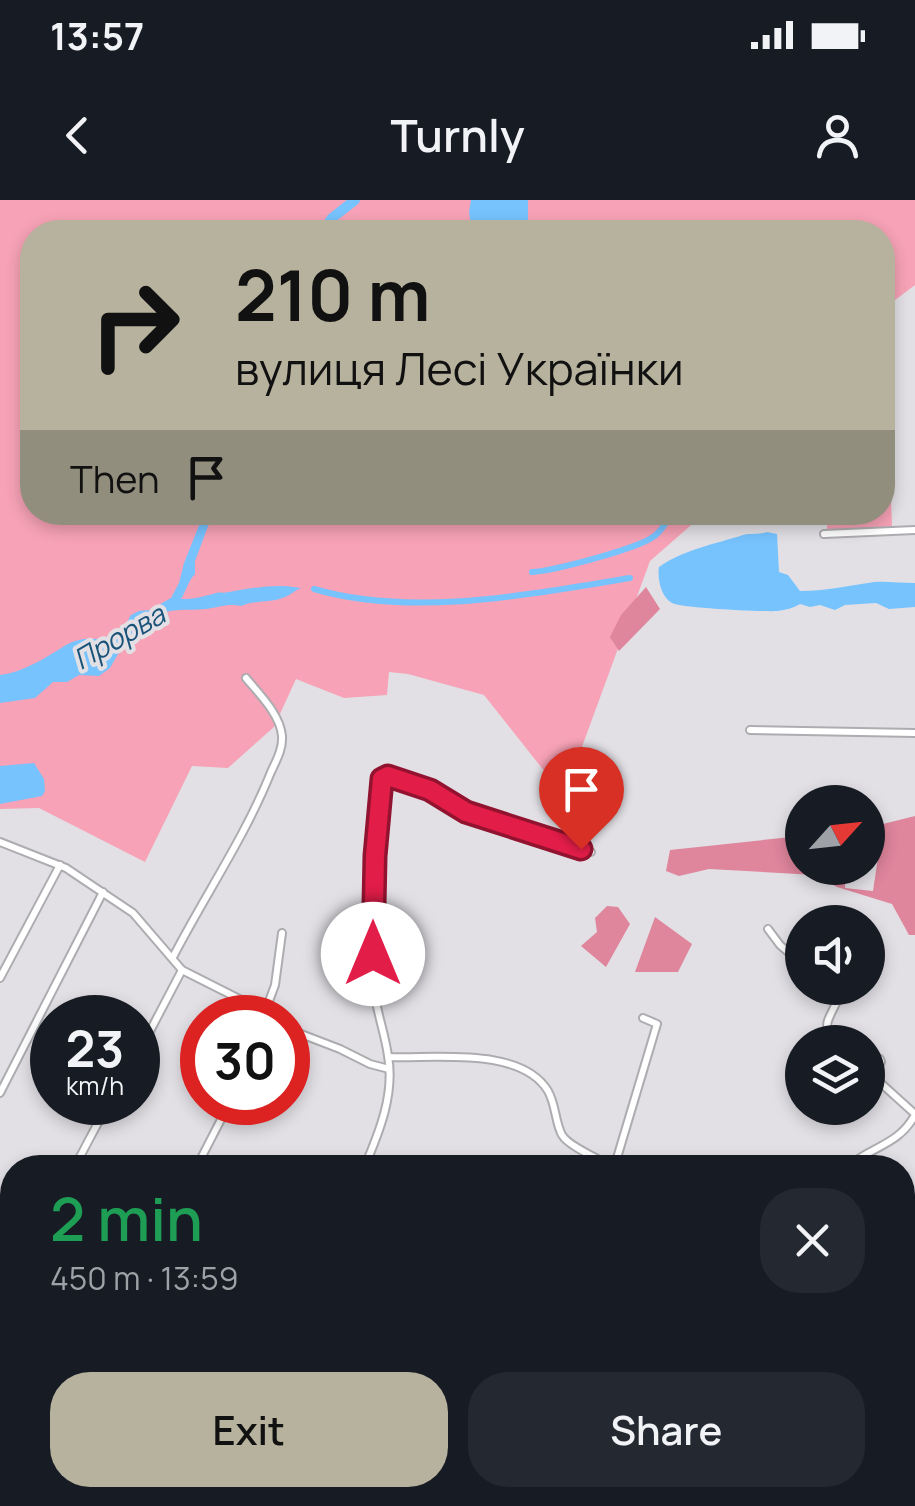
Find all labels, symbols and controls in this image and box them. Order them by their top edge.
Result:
text: 13:57 [50,9,144,61]
text: Turnly [390,104,525,166]
icon: back [50,108,105,163]
icon: person [810,108,865,163]
text: 210 m [235,246,430,342]
icon: right [70,260,200,390]
text: вулиця Лесі Українки [235,337,684,399]
icon: arrive [179,450,234,505]
text: Then [70,452,159,504]
water label: Прорва [66,594,172,677]
pin [539,747,624,850]
icon: arrive [554,762,609,817]
north arrow [785,785,885,885]
map controls [785,785,885,1125]
position arrow [321,902,425,1006]
button: sound [785,905,885,1005]
speed limit sign: 30 [180,995,310,1125]
text: 23 [66,1014,124,1082]
button: layers [785,1025,885,1125]
text: km/h [66,1068,124,1103]
text: 2 min [50,1177,203,1259]
button: close [760,1188,865,1293]
text: 450 m · 13:59 [50,1256,239,1300]
button: Exit [50,1372,448,1487]
button: Share [468,1372,865,1487]

